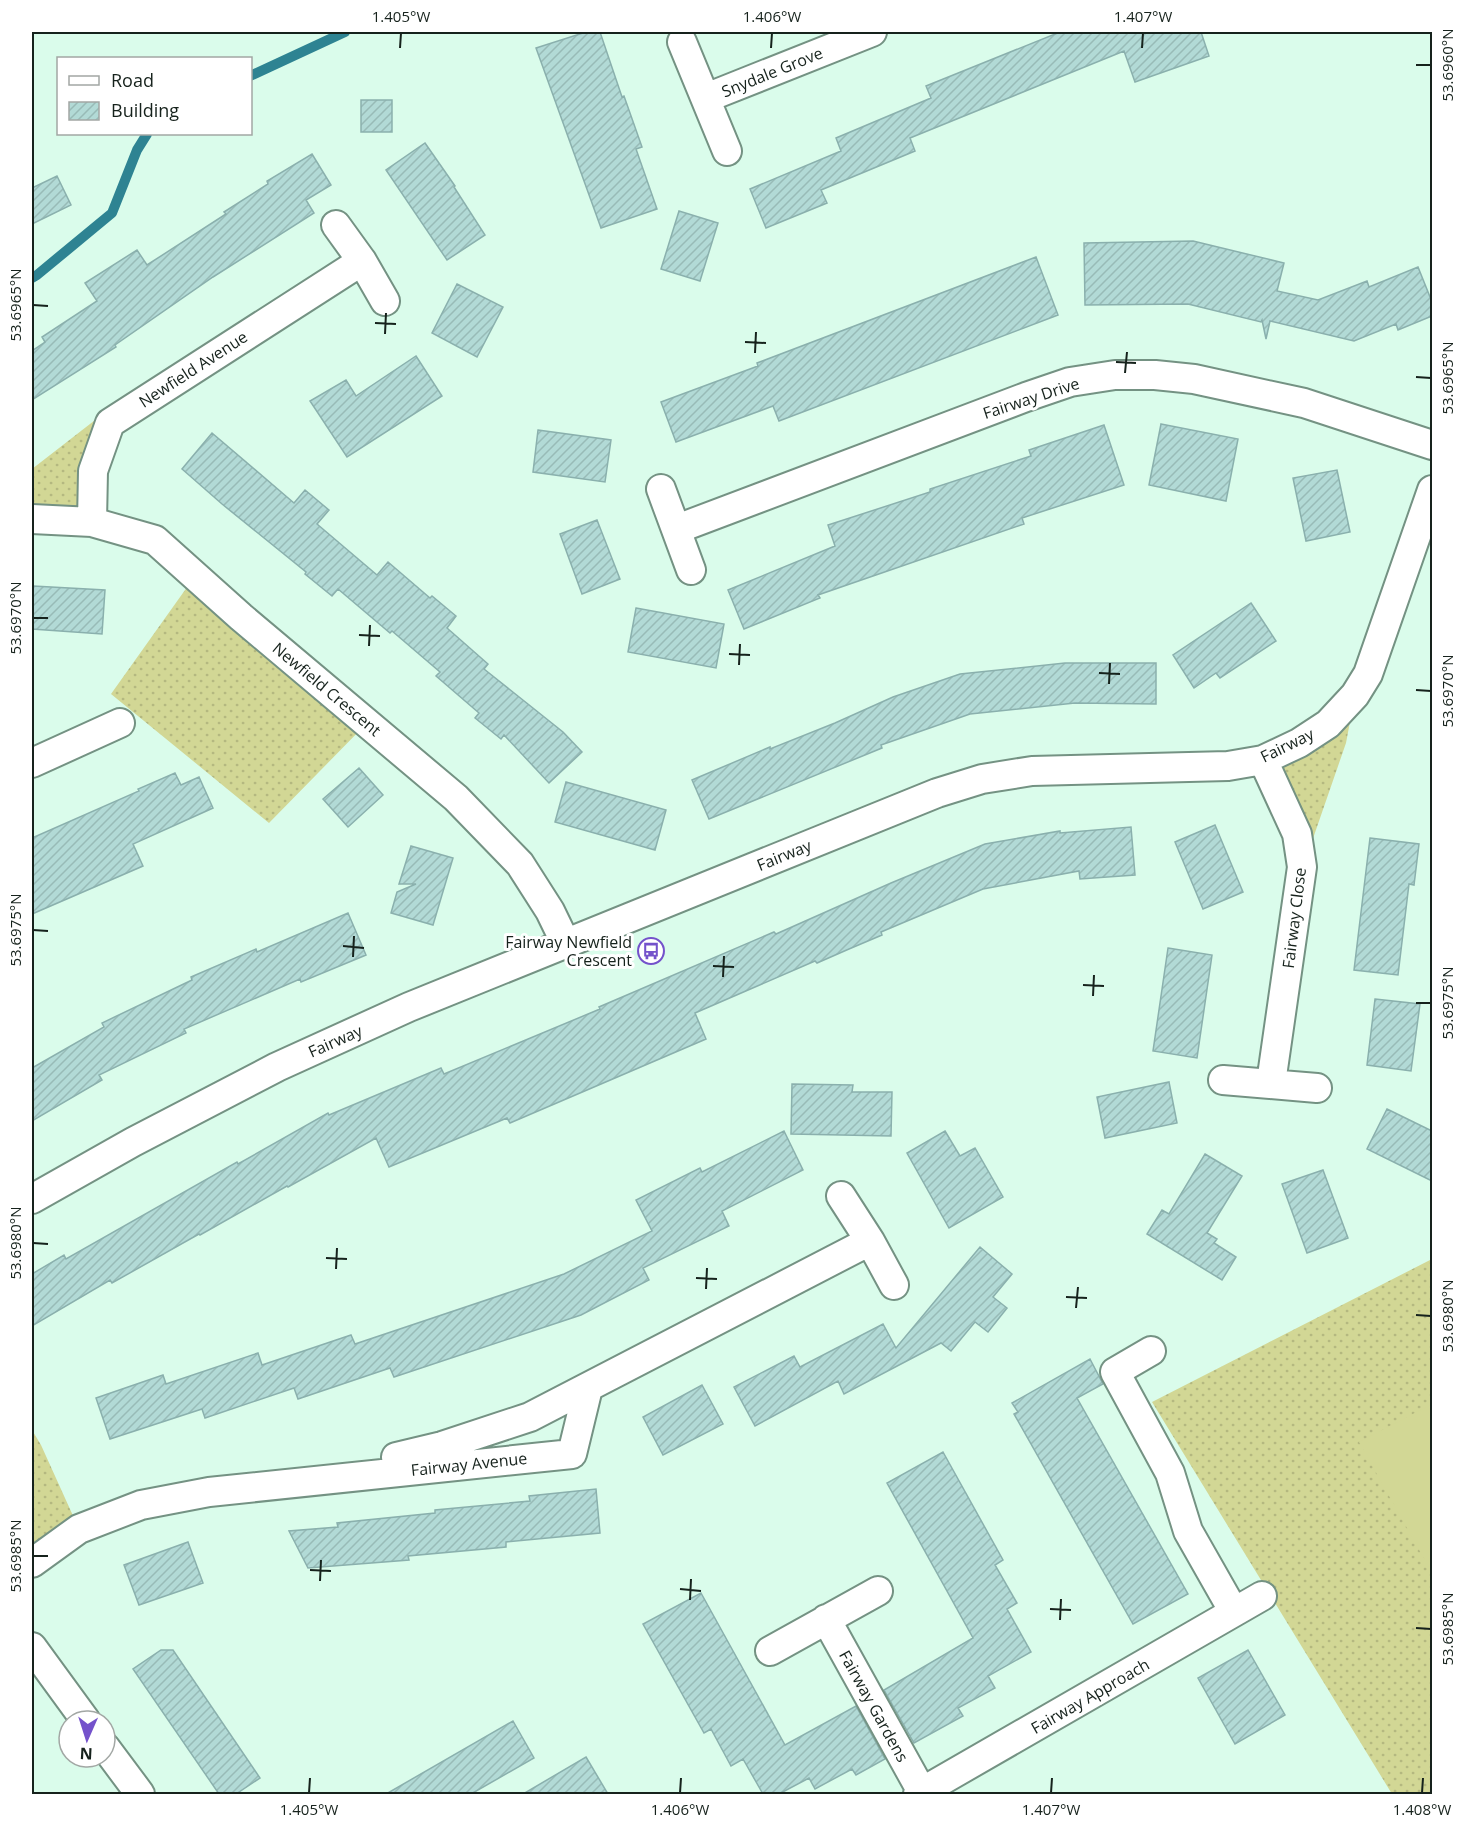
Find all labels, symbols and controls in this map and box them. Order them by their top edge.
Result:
text: 1.405°W [372,6,430,26]
text: 1.406°W [743,6,801,26]
text: 1.407°W [1114,6,1172,26]
text: 53.6960°N [1437,28,1457,102]
street label: Snydale Grove [718,42,826,102]
legend [57,57,252,135]
text: Road [111,68,154,92]
text: Building [111,98,179,122]
text: 53.6965°N [5,268,25,342]
street label: Newfield Avenue [134,326,252,412]
text: 53.6965°N [1437,341,1457,415]
street label: Fairway Drive [980,372,1082,424]
text: 53.6970°N [5,581,25,655]
street label: Newfield Crescent [268,637,386,741]
text: 53.6970°N [1437,654,1457,728]
street label: Fairway [1257,722,1318,767]
street label: Fairway [753,834,815,876]
street label: Fairway Close [1277,866,1311,970]
text: 53.6975°N [5,893,25,967]
place label: Fairway Newfield Crescent [505,931,632,971]
bus stop icon: Fairway Newfield Crescent [636,936,666,966]
text: 53.6975°N [1437,966,1457,1040]
street label: Fairway [304,1019,366,1063]
text: 53.6980°N [5,1206,25,1280]
text: 53.6980°N [1437,1279,1457,1353]
street label: Fairway Avenue [410,1447,528,1481]
text: 53.6985°N [5,1519,25,1593]
text: 53.6985°N [1437,1592,1457,1666]
street label: Fairway Gardens [834,1646,914,1766]
street label: Fairway Approach [1027,1653,1153,1739]
north arrow [57,1709,117,1769]
text: N [79,1743,93,1765]
text: 1.405°W [280,1799,338,1819]
text: 1.406°W [651,1799,709,1819]
text: 1.407°W [1022,1799,1080,1819]
text: 1.408°W [1393,1799,1451,1819]

